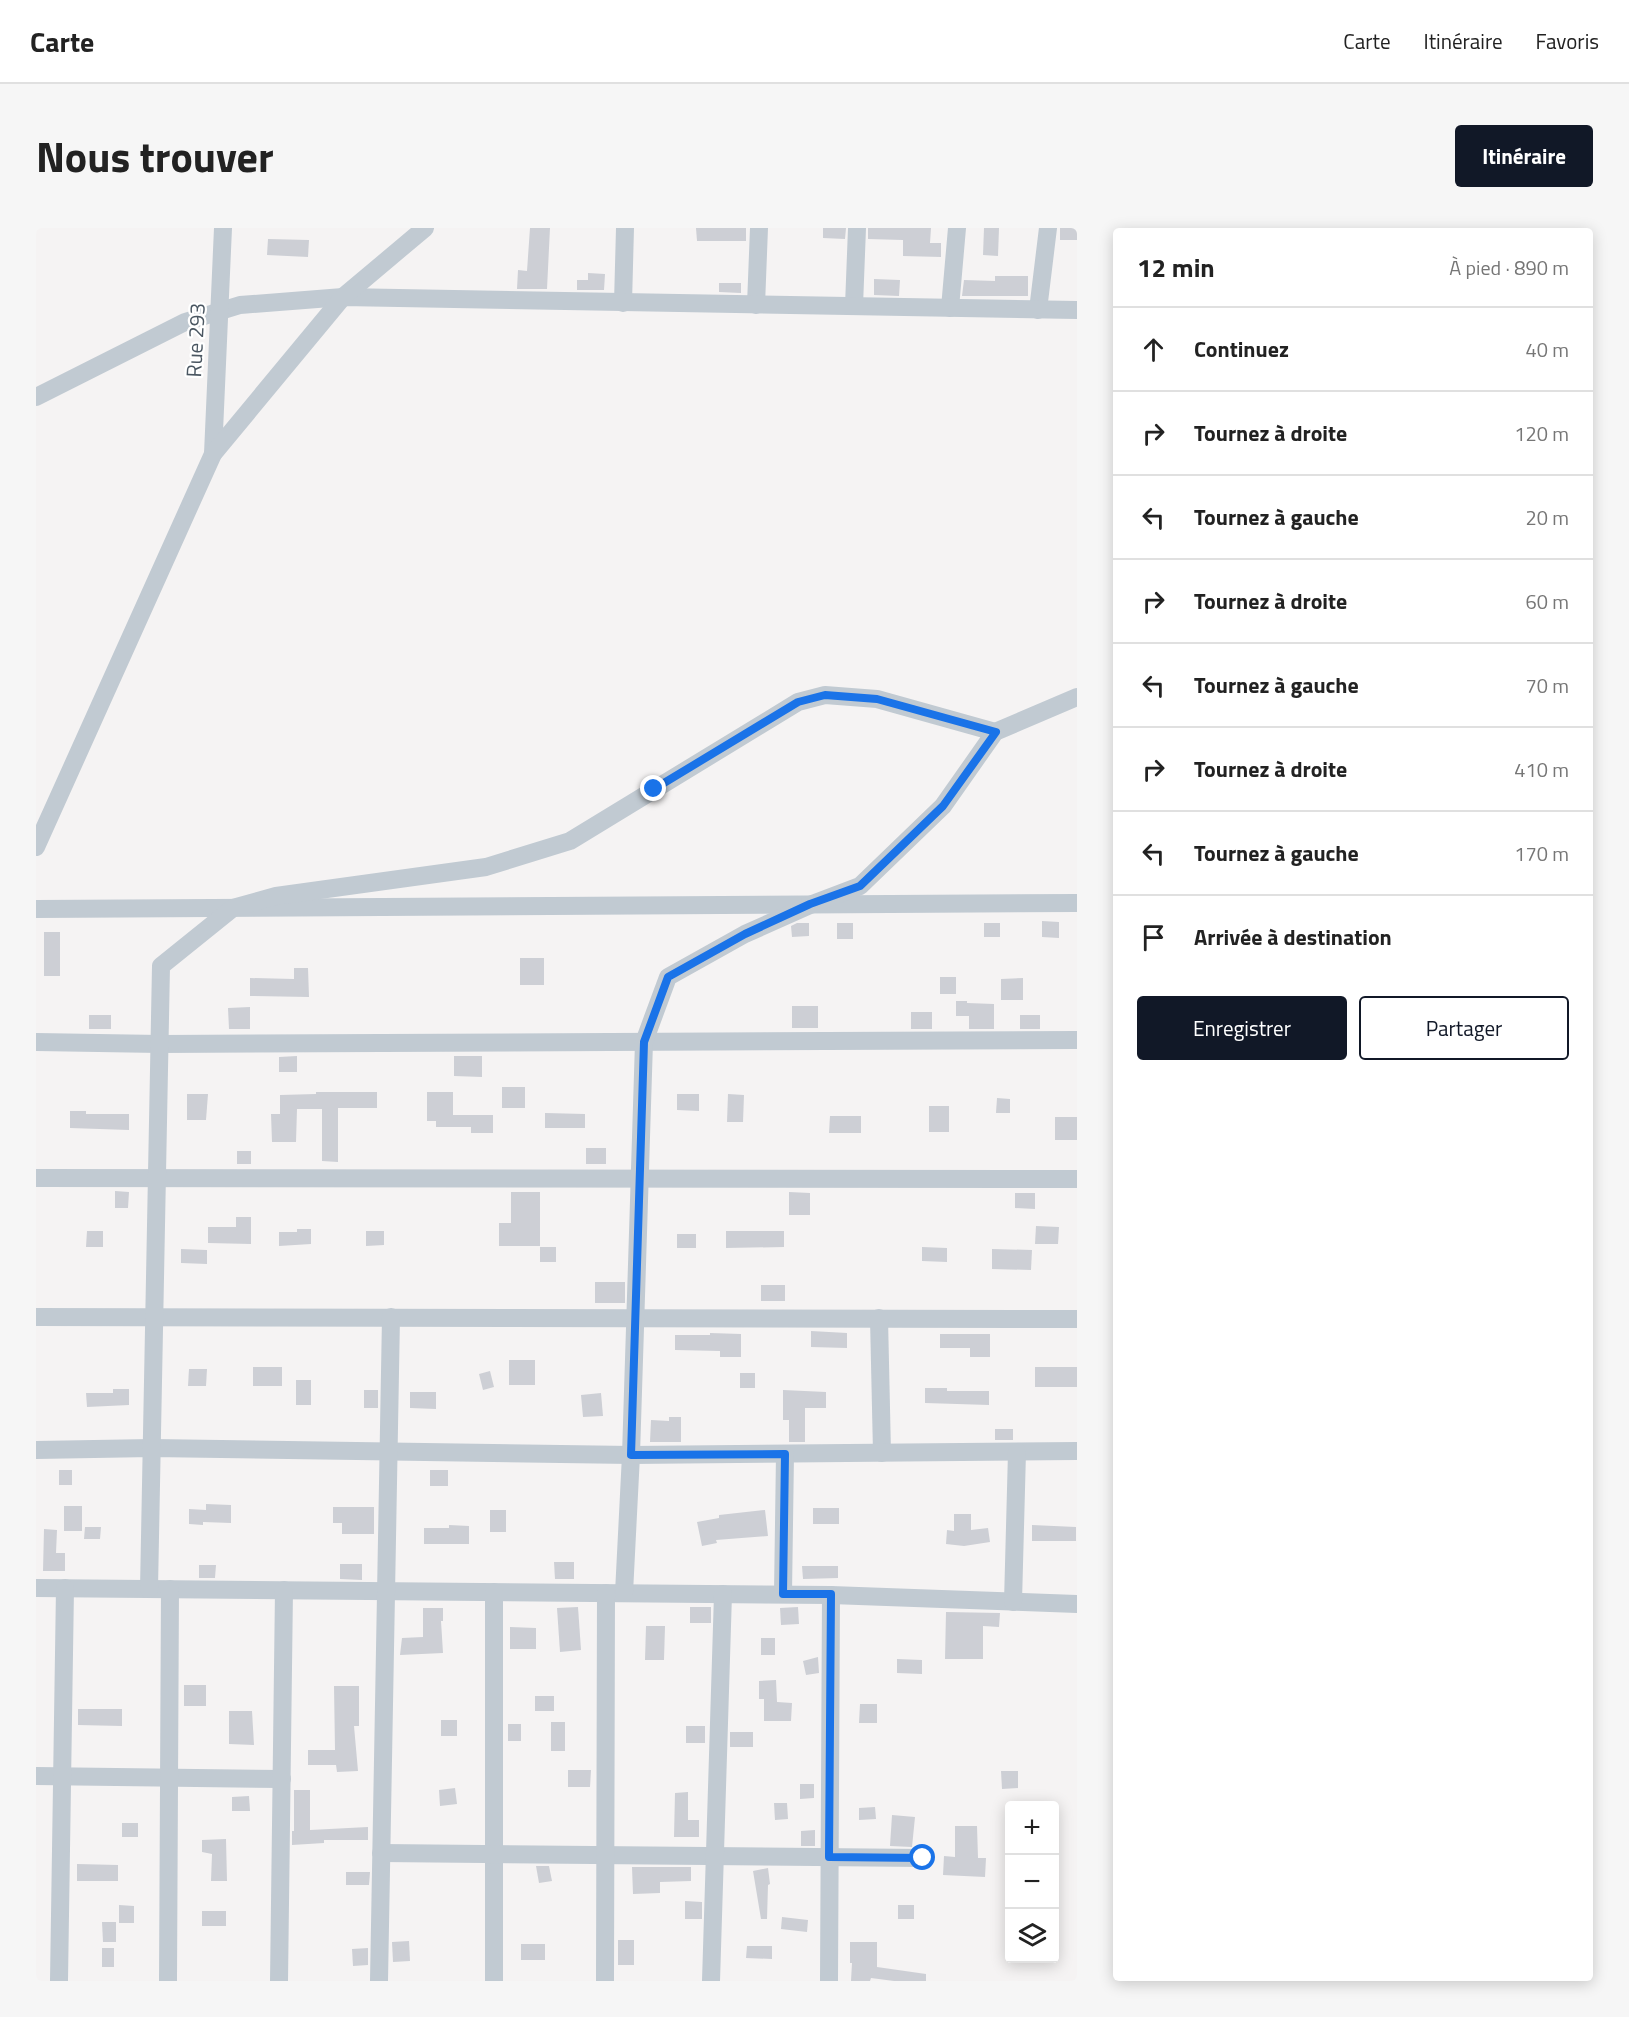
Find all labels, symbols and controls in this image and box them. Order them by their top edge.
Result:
text: Carte [30,20,94,63]
text: Carte [1343,25,1391,57]
text: Itinéraire [1424,25,1503,57]
text: Favoris [1536,25,1599,57]
text: Nous trouver [36,124,274,188]
button: Itinéraire [1455,125,1593,187]
text: 12 min [1137,248,1215,287]
text: À pied · 890 m [1449,252,1569,283]
street label: Rue 293 [177,302,213,378]
text: Continuez [1194,332,1289,366]
icon: ahead [1137,333,1170,366]
text: 40 m [1525,334,1569,365]
text: Tournez à droite [1194,416,1347,450]
icon: right [1137,417,1170,450]
text: 120 m [1514,418,1569,449]
text: Tournez à gauche [1194,500,1359,534]
icon: left [1137,501,1170,534]
text: 20 m [1525,502,1569,533]
text: Tournez à droite [1194,584,1347,618]
icon: right [1137,585,1170,618]
text: 60 m [1525,586,1569,617]
text: Tournez à gauche [1194,668,1359,702]
icon: left [1137,669,1170,702]
text: 70 m [1525,670,1569,701]
text: Tournez à droite [1194,752,1347,786]
icon: right [1137,753,1170,786]
text: 410 m [1514,754,1569,785]
route end [640,775,666,801]
text: Tournez à gauche [1194,836,1359,870]
icon: left [1137,837,1170,870]
text: 170 m [1514,838,1569,869]
text: Arrivée à destination [1194,920,1392,954]
icon: arrive [1137,921,1170,954]
button: Enregistrer [1137,996,1347,1060]
button: Partager [1359,996,1569,1060]
map controls [1005,1801,1059,1963]
button: + [1005,1801,1059,1855]
route start [909,1844,935,1870]
button: − [1005,1855,1059,1909]
button: layers [1005,1909,1059,1963]

